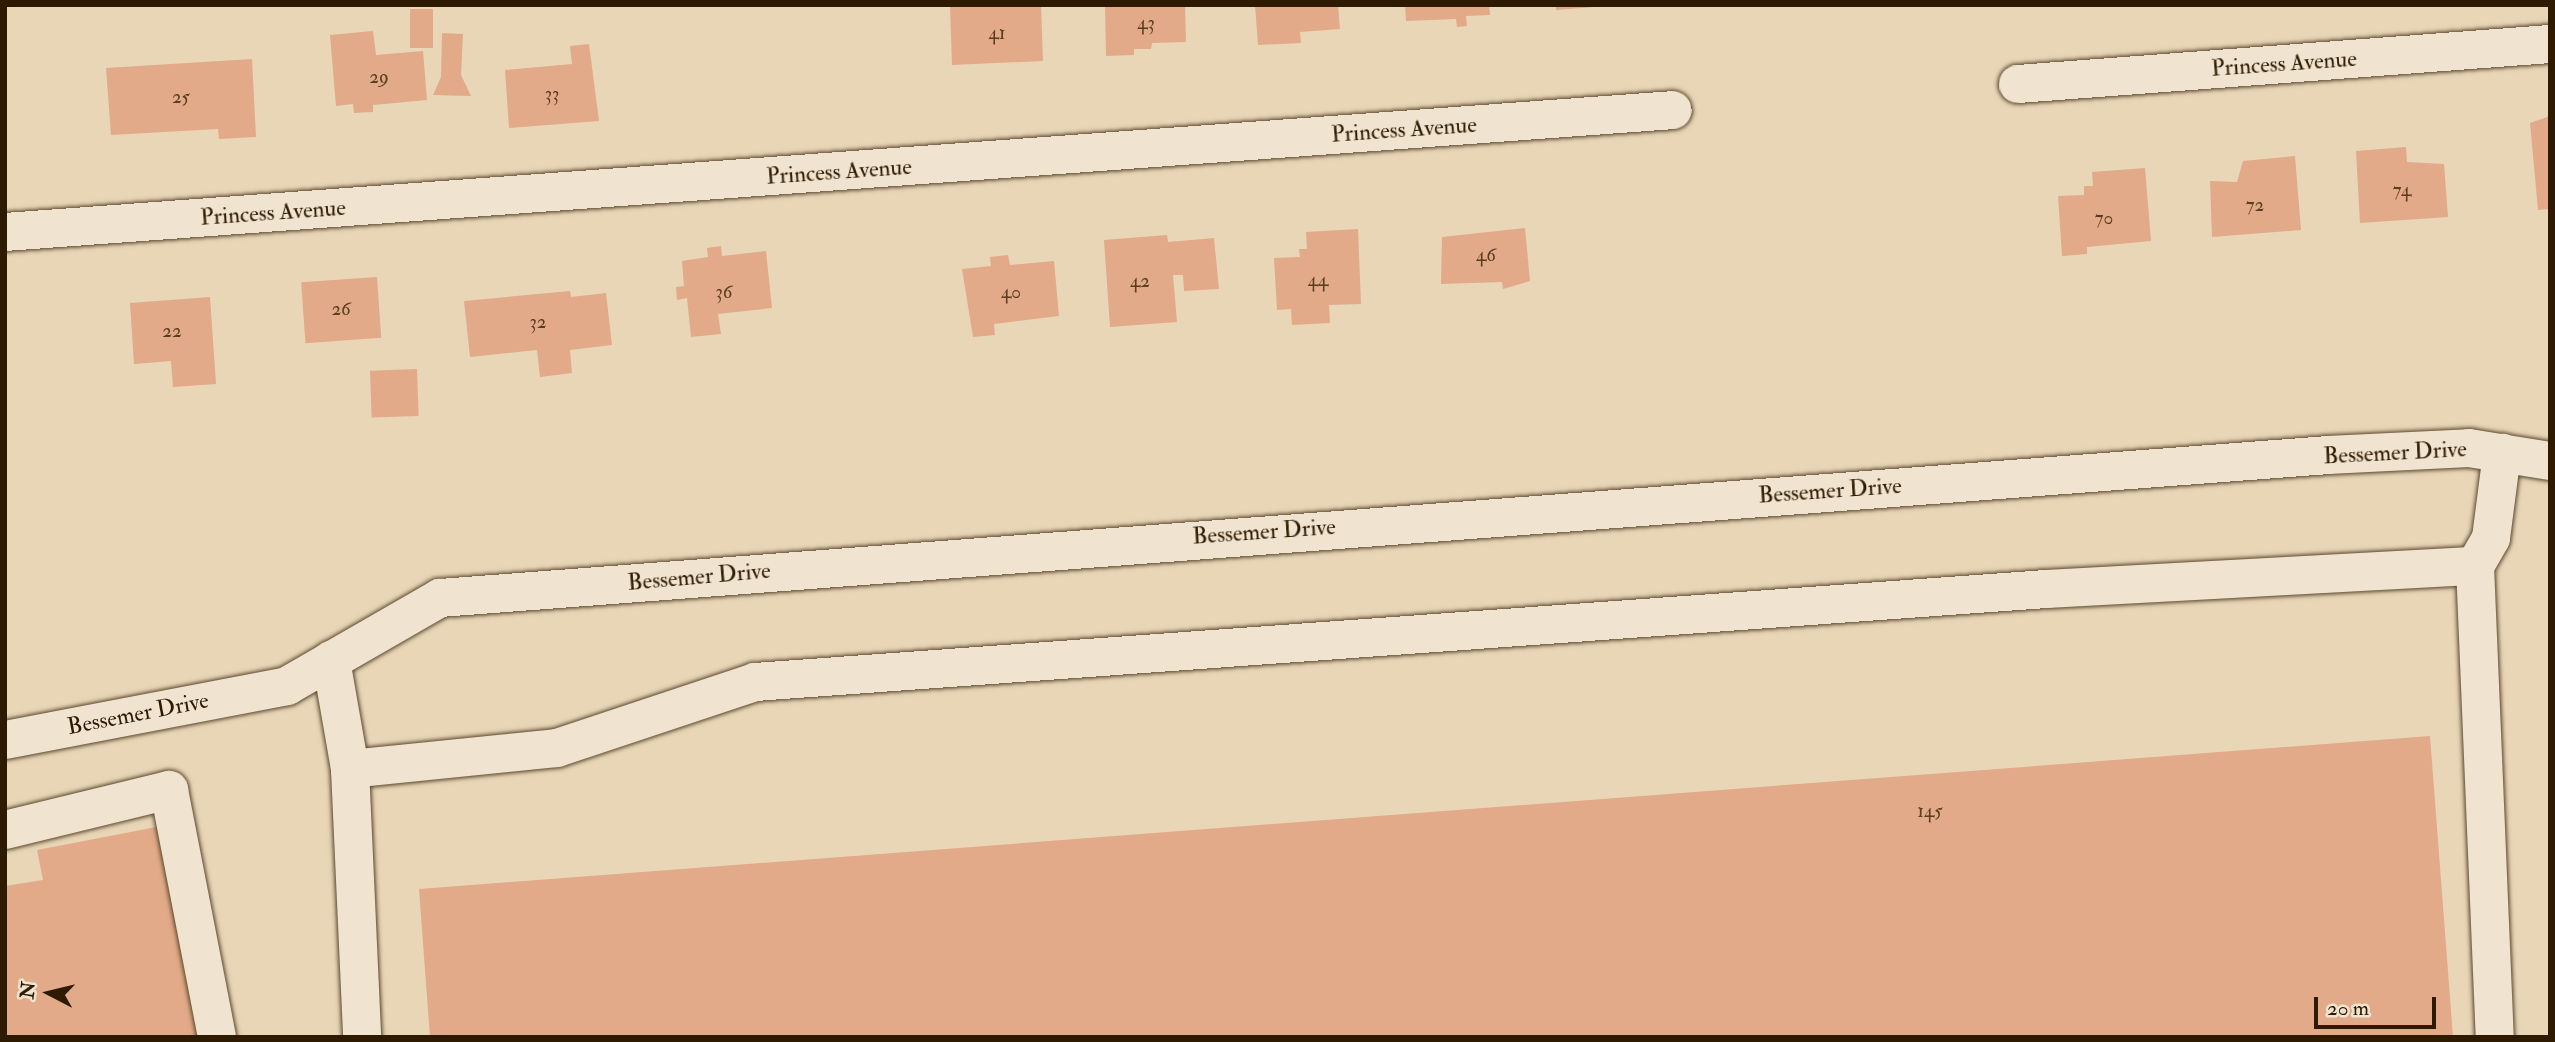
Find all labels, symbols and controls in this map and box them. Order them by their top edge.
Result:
house number: 43 [1137,13,1155,35]
house number: 41 [988,23,1006,45]
street label: Princess Avenue [2210,45,2358,83]
house number: 29 [369,67,389,89]
house number: 33 [545,84,559,106]
house number: 25 [172,87,190,109]
street label: Princess Avenue [1330,111,1478,149]
street label: Princess Avenue [765,153,913,191]
house number: 74 [2393,180,2411,202]
street label: Princess Avenue [199,194,347,232]
house number: 72 [2246,195,2264,217]
house number: 70 [2095,208,2113,230]
house number: 46 [1476,245,1496,267]
house number: 44 [1308,270,1328,292]
house number: 42 [1130,271,1150,293]
house number: 36 [716,282,732,304]
house number: 40 [1001,282,1021,304]
house number: 26 [331,299,351,321]
house number: 32 [530,312,546,334]
house number: 22 [162,321,182,343]
street label: Bessemer Drive [2323,435,2467,471]
street label: Bessemer Drive [1757,472,1903,510]
street label: Bessemer Drive [1191,513,1337,551]
street label: Bessemer Drive [626,557,772,597]
street label: Bessemer Drive [65,687,211,741]
house number: 145 [1917,801,1943,823]
north arrow [14,958,84,1028]
text: N [15,981,41,1000]
scale bar [2317,982,2440,1026]
text: 20 m [2327,995,2369,1022]

